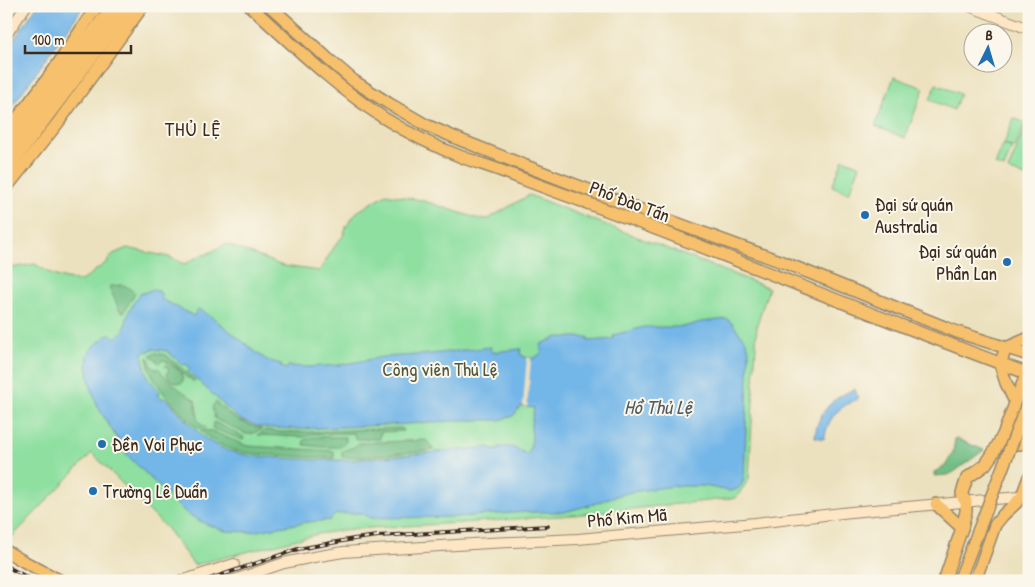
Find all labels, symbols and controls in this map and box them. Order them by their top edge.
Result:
scale bar [25,22,131,54]
north arrow [962,22,1012,72]
text: B [985,25,994,44]
text: 100 m [32,29,65,50]
district label: THỦ LỆ [165,115,221,142]
street label: Phố Đào Tấn [586,174,674,228]
place label: Đại sứ quán Australia [875,191,953,239]
marker: Đại sứ quán Australia [859,209,871,221]
place label: Đại sứ quán Phần Lan [919,238,997,286]
marker: Đại sứ quán Phần Lan [1001,256,1013,268]
park label: Công viên Thủ Lệ [382,356,498,382]
water label: Hồ Thủ Lệ [624,393,694,420]
place label: Đền Voi Phục [112,431,203,457]
marker: Đền Voi Phục [96,438,108,450]
place label: Trường Lê Duẩn [103,478,208,504]
marker: Trường Lê Duẩn [87,485,99,497]
street label: Phố Kim Mã [586,501,668,533]

